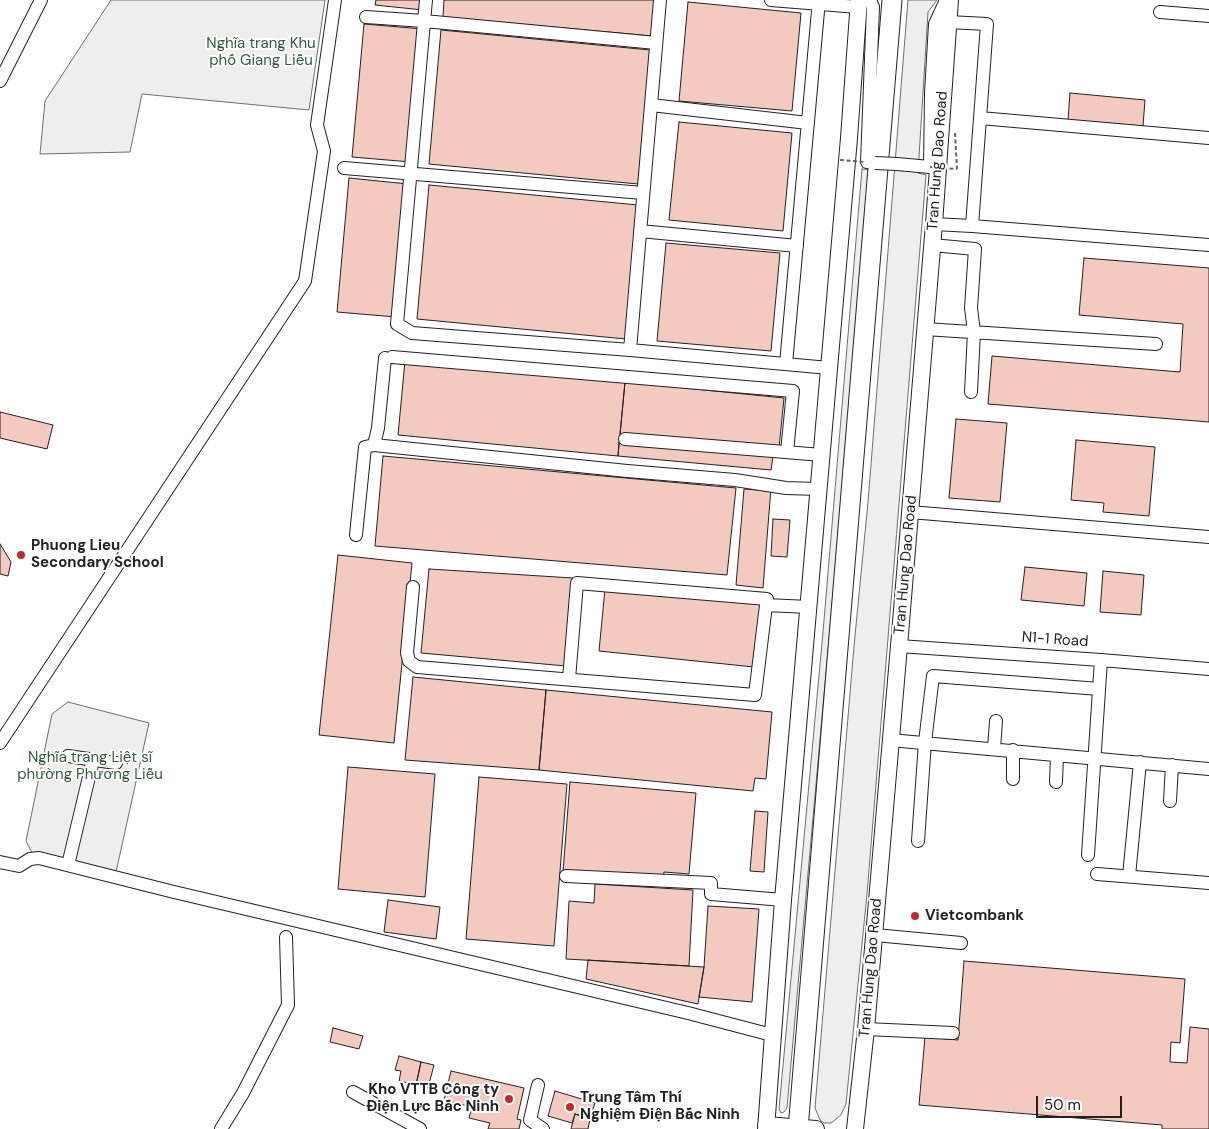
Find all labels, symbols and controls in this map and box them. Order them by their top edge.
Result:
park label: Nghĩa trang Khu phố Giang Liễu [206,35,316,70]
street label: Tran Hung Dao Road [924,91,952,231]
street label: Tran Hung Dao Road [891,495,921,635]
place label: Phuong Lieu Secondary School [31,537,164,572]
marker: Phuong Lieu Secondary School [15,549,27,561]
street label: N1-1 Road [1021,629,1089,651]
park label: Nghĩa trang Liệt sĩ phường Phương Liễu [17,749,163,784]
street label: Tran Hung Dao Road [856,898,886,1038]
place label: Vietcombank [925,907,1024,925]
marker: Vietcombank [909,910,921,922]
place label: Kho VTTB Công ty Điện Lực Bắc Ninh [367,1081,499,1116]
scale bar [1039,1086,1125,1118]
place label: Trung Tâm Thí Nghiệm Điện Bắc Ninh [580,1089,740,1124]
marker: Kho VTTB Công ty Điện Lực Bắc Ninh [503,1093,515,1105]
text: 50 m [1044,1095,1081,1115]
marker: Trung Tâm Thí Nghiệm Điện Bắc Ninh [564,1101,576,1113]

